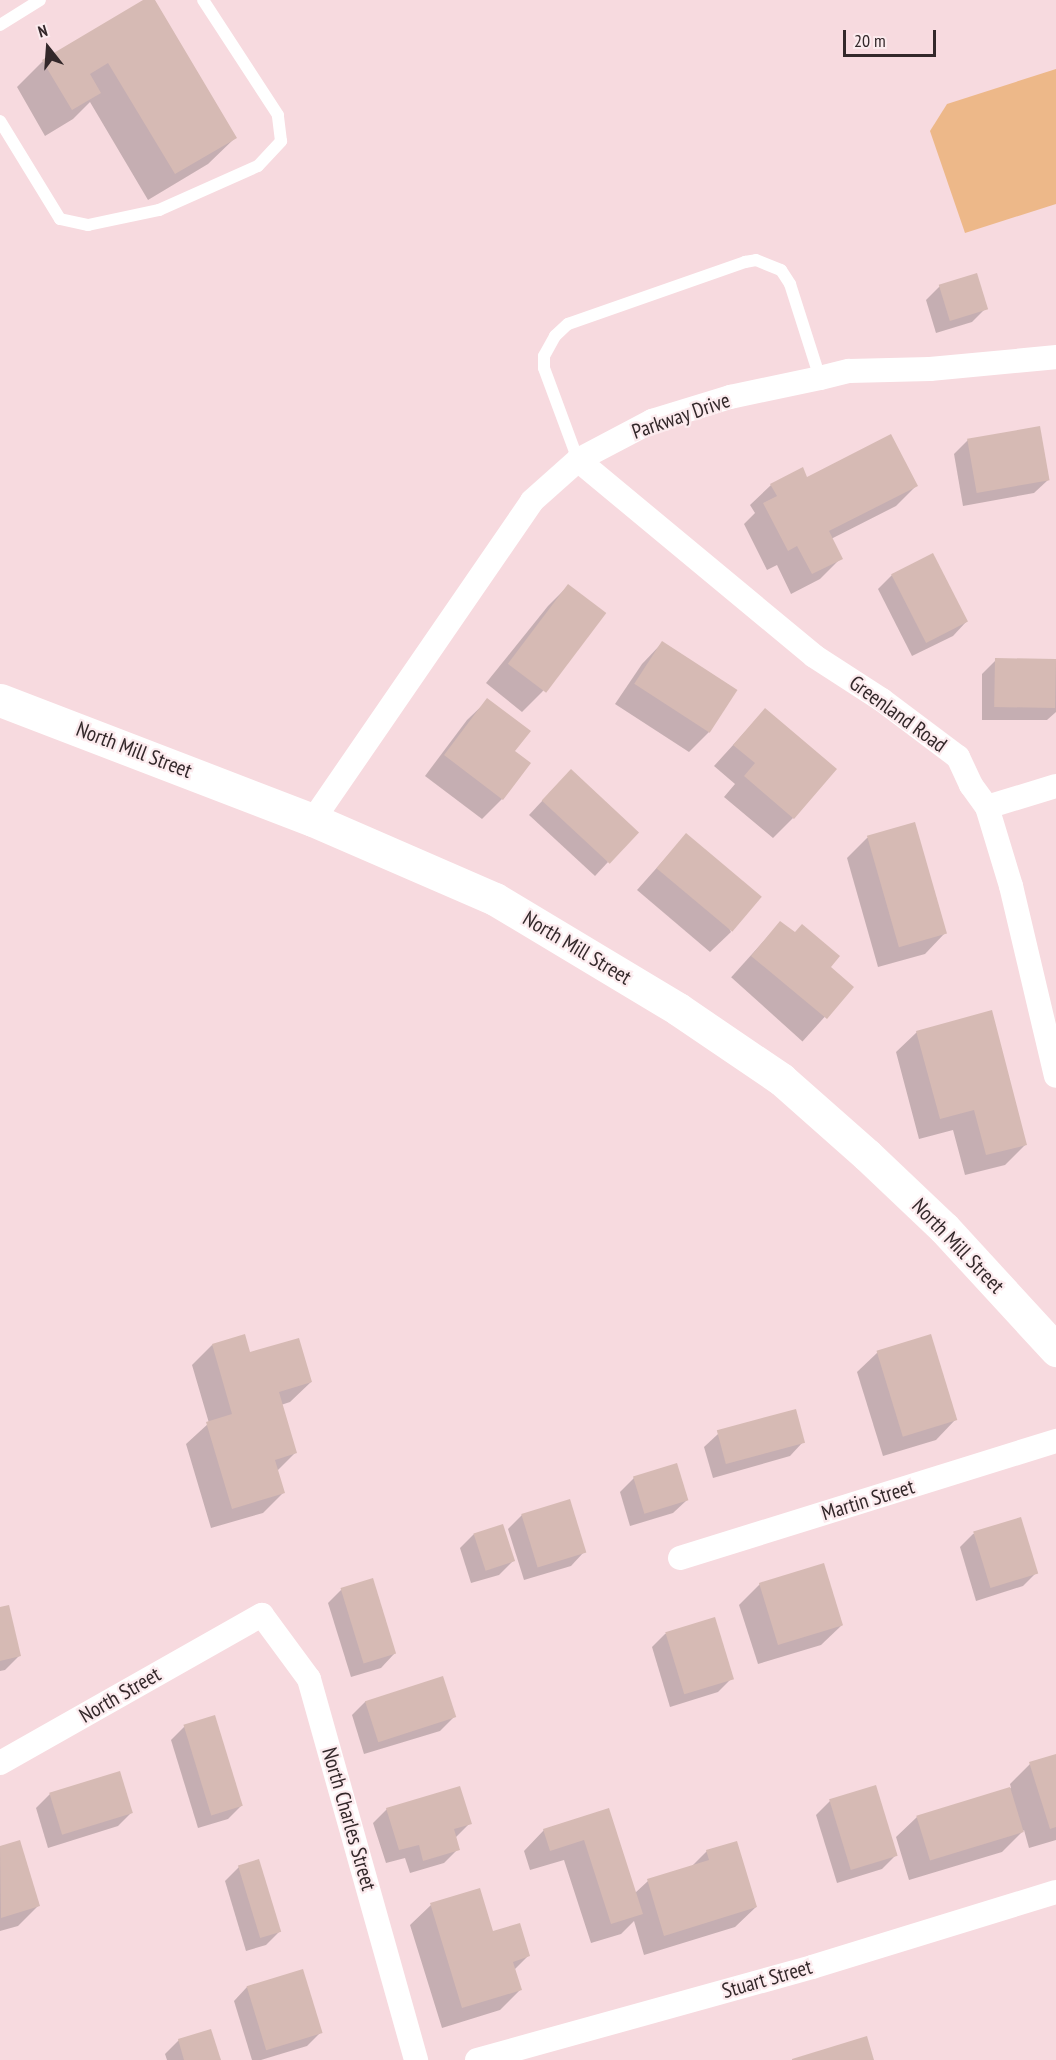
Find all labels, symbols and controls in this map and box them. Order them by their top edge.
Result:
north arrow [18,18,78,78]
scale bar [846,18,939,56]
text: N [36,20,50,42]
text: 20 m [854,29,886,52]
street label: Parkway Drive [628,387,734,445]
street label: Greenland Road [844,670,952,758]
street label: North Mill Street [73,716,195,784]
street label: North Mill Street [518,906,636,990]
street label: North Mill Street [907,1193,1009,1299]
street label: Martin Street [819,1474,917,1526]
street label: North Street [75,1662,165,1728]
street label: North Charles Street [317,1745,381,1893]
street label: Stuart Street [719,1954,815,2004]

